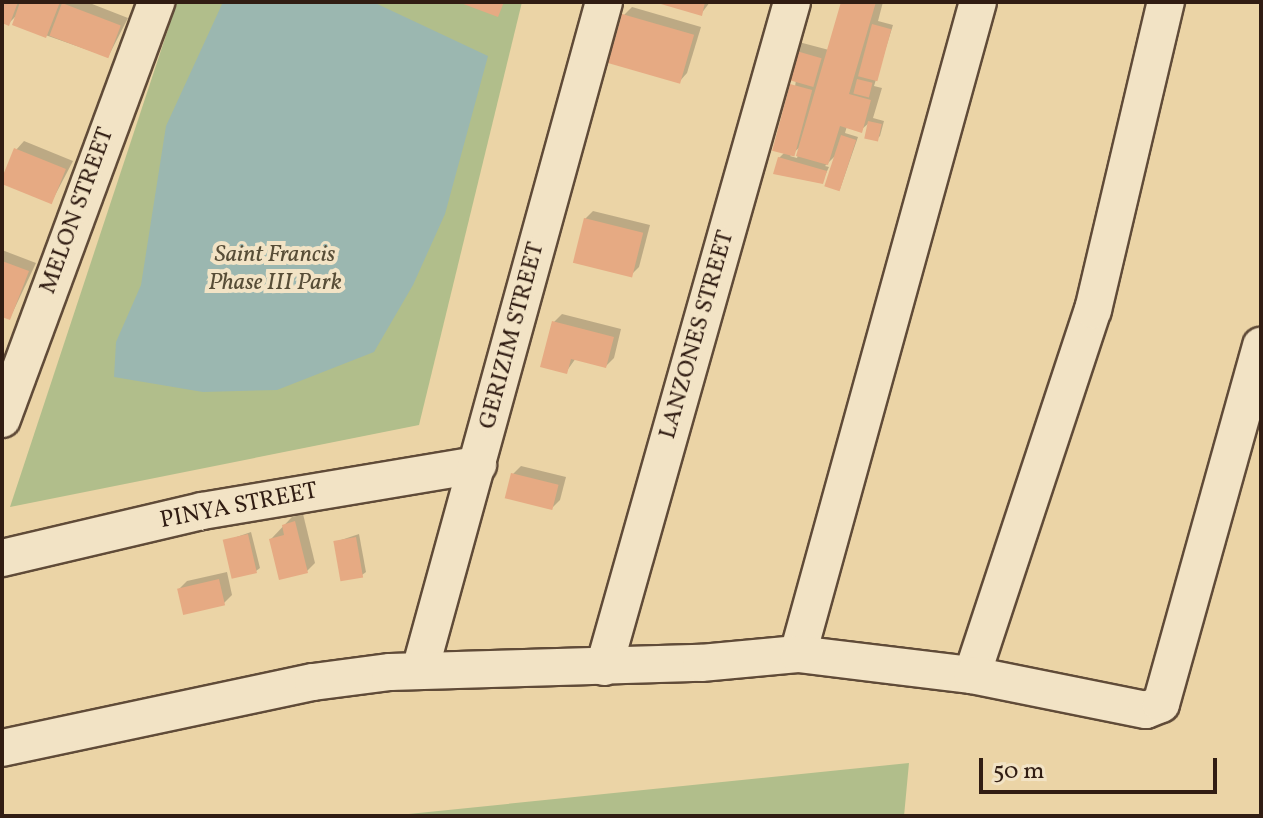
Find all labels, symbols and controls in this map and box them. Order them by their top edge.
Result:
street label: MELON STREET [35,124,121,298]
street label: LANZONES STREET [654,227,742,443]
street label: GERIZIM STREET [474,239,552,433]
park label: Saint Francis Phase III Park [208,242,342,298]
street label: PINYA STREET [158,478,320,536]
scale bar [983,742,1221,792]
text: 50 m [993,755,1045,789]

